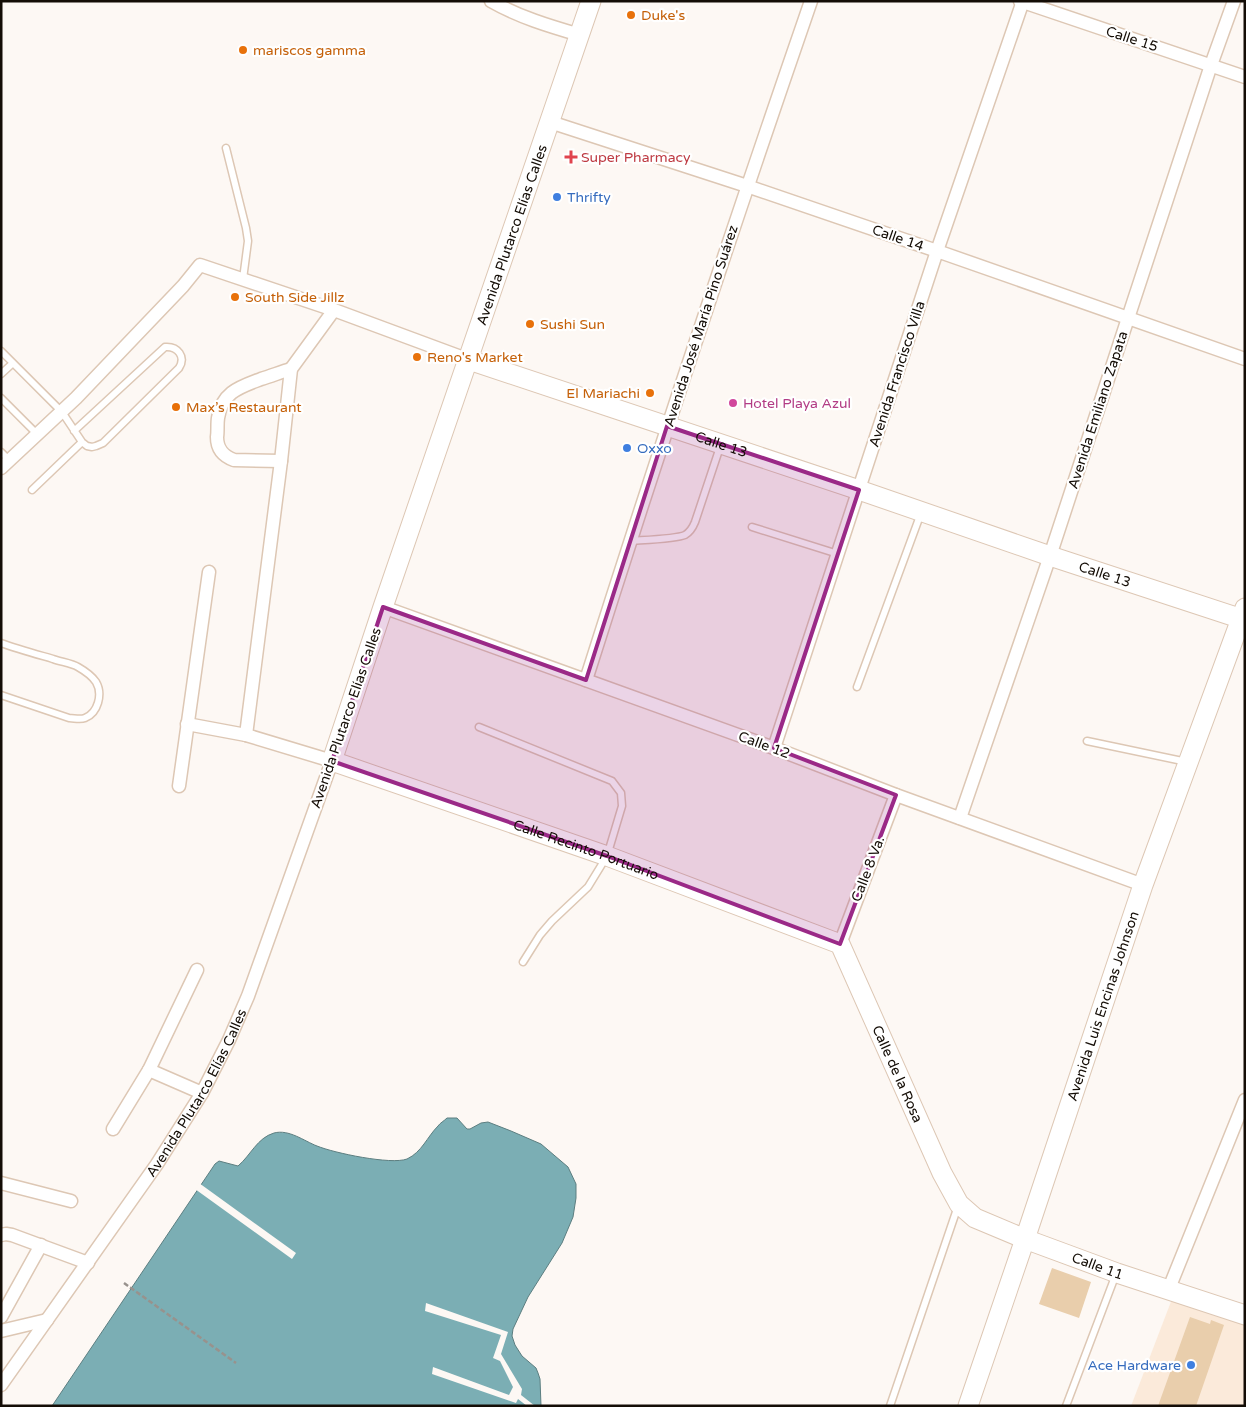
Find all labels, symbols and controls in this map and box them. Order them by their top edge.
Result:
place label: Duke's [641,7,685,24]
marker: Duke's [625,9,637,21]
street label: Calle 15 [1104,23,1160,55]
place label: mariscos gamma [253,42,366,59]
marker: mariscos gamma [237,44,249,56]
street label: Avenida Plutarco Elías Calles [473,142,551,328]
place label: Super Pharmacy [581,149,691,166]
marker: Super Pharmacy [565,151,577,163]
place label: Thrifty [567,189,611,206]
marker: Thrifty [551,191,563,203]
street label: Calle 14 [870,221,926,255]
street label: Avenida José María Pino Suárez [660,223,742,429]
place label: South Side Jillz [245,289,345,306]
marker: South Side Jillz [229,291,241,303]
street label: Avenida Francisco Villa [865,299,929,449]
place label: Sushi Sun [540,316,605,333]
marker: Sushi Sun [524,318,536,330]
street label: Avenida Emiliano Zapata [1064,329,1132,491]
place label: Reno's Market [427,349,523,366]
marker: Reno's Market [411,351,423,363]
place label: El Mariachi [566,385,640,402]
marker: El Mariachi [644,387,656,399]
place label: Hotel Playa Azul [743,395,851,412]
marker: Hotel Playa Azul [727,397,739,409]
place label: Max’s Restaurant [186,399,302,416]
marker: Max’s Restaurant [170,401,182,413]
street label: Calle 13 [693,428,750,461]
place label: Oxxo [637,440,672,457]
marker: Oxxo [621,442,633,454]
street label: Calle 13 [1077,558,1133,590]
street label: Avenida Plutarco Elías Calles [307,625,385,811]
street label: Calle 12 [736,728,792,762]
street label: Calle Recinto Portuario [511,816,661,883]
street label: Calle 8 Va. [848,834,888,904]
street label: Avenida Luis Encinas Johnson [1063,909,1142,1103]
street label: Avenida Plutarco Elías Calles [142,1006,250,1180]
street label: Calle de la Rosa [869,1022,927,1125]
street label: Calle 11 [1070,1249,1126,1283]
place label: Ace Hardware [1087,1357,1181,1374]
marker: Ace Hardware [1185,1359,1197,1371]

